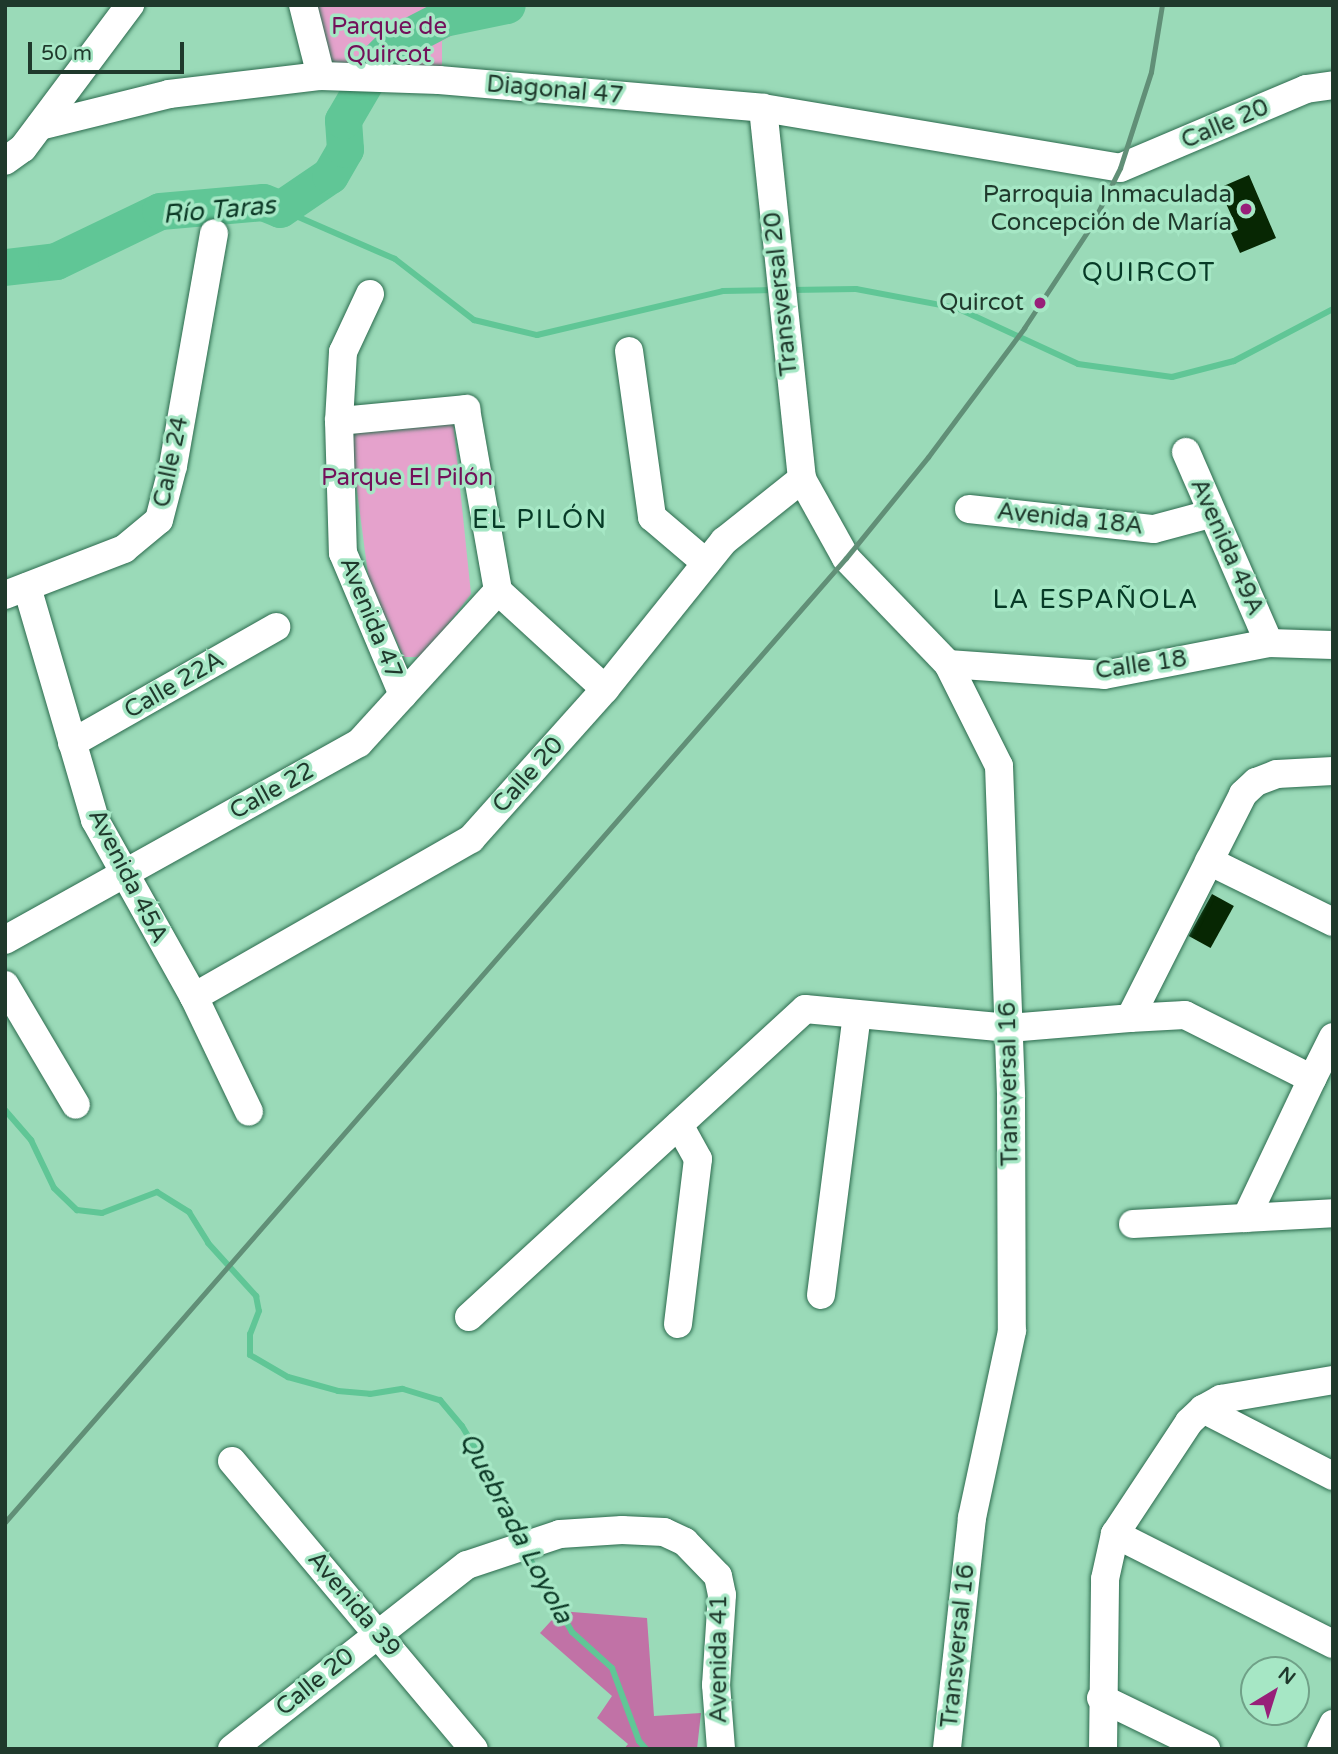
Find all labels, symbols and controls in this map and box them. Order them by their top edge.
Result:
park label: Parque de Quircot [331,13,447,69]
scale bar [32,28,187,72]
text: 50 m [41,41,92,66]
street label: Diagonal 47 [485,70,625,110]
street label: Calle 20 [1177,93,1273,155]
place label: Parroquia Inmaculada Concepción de María [983,181,1232,237]
water label: Río Taras [161,190,277,230]
marker: Parroquia Inmaculada Concepción de María [1238,201,1254,217]
street label: Transversal 20 [758,211,804,377]
district label: QUIRCOT [1083,257,1215,289]
place label: Quircot [939,289,1024,317]
marker: Quircot [1030,293,1050,313]
street label: Calle 24 [147,414,195,510]
park label: Parque El Pilón [321,464,493,492]
street label: Avenida 49A [1184,474,1270,620]
street label: Avenida 18A [996,497,1144,541]
district label: EL PILÓN [473,504,607,536]
street label: Avenida 47 [334,553,408,683]
district label: LA ESPAÑOLA [994,584,1198,616]
street label: Calle 18 [1093,644,1189,686]
street label: Calle 22A [119,645,229,725]
street label: Calle 20 [486,731,570,819]
street label: Calle 22 [225,756,319,826]
street label: Avenida 45A [82,804,174,948]
street label: Transversal 16 [993,1001,1025,1167]
water label: Quebrada Loyola [453,1427,579,1629]
street label: Avenida 39 [302,1545,406,1663]
street label: Transversal 16 [935,1563,981,1729]
street label: Avenida 41 [705,1595,733,1723]
street label: Calle 20 [270,1642,360,1722]
north arrow [1240,1656,1310,1726]
text: N [1274,1663,1299,1689]

